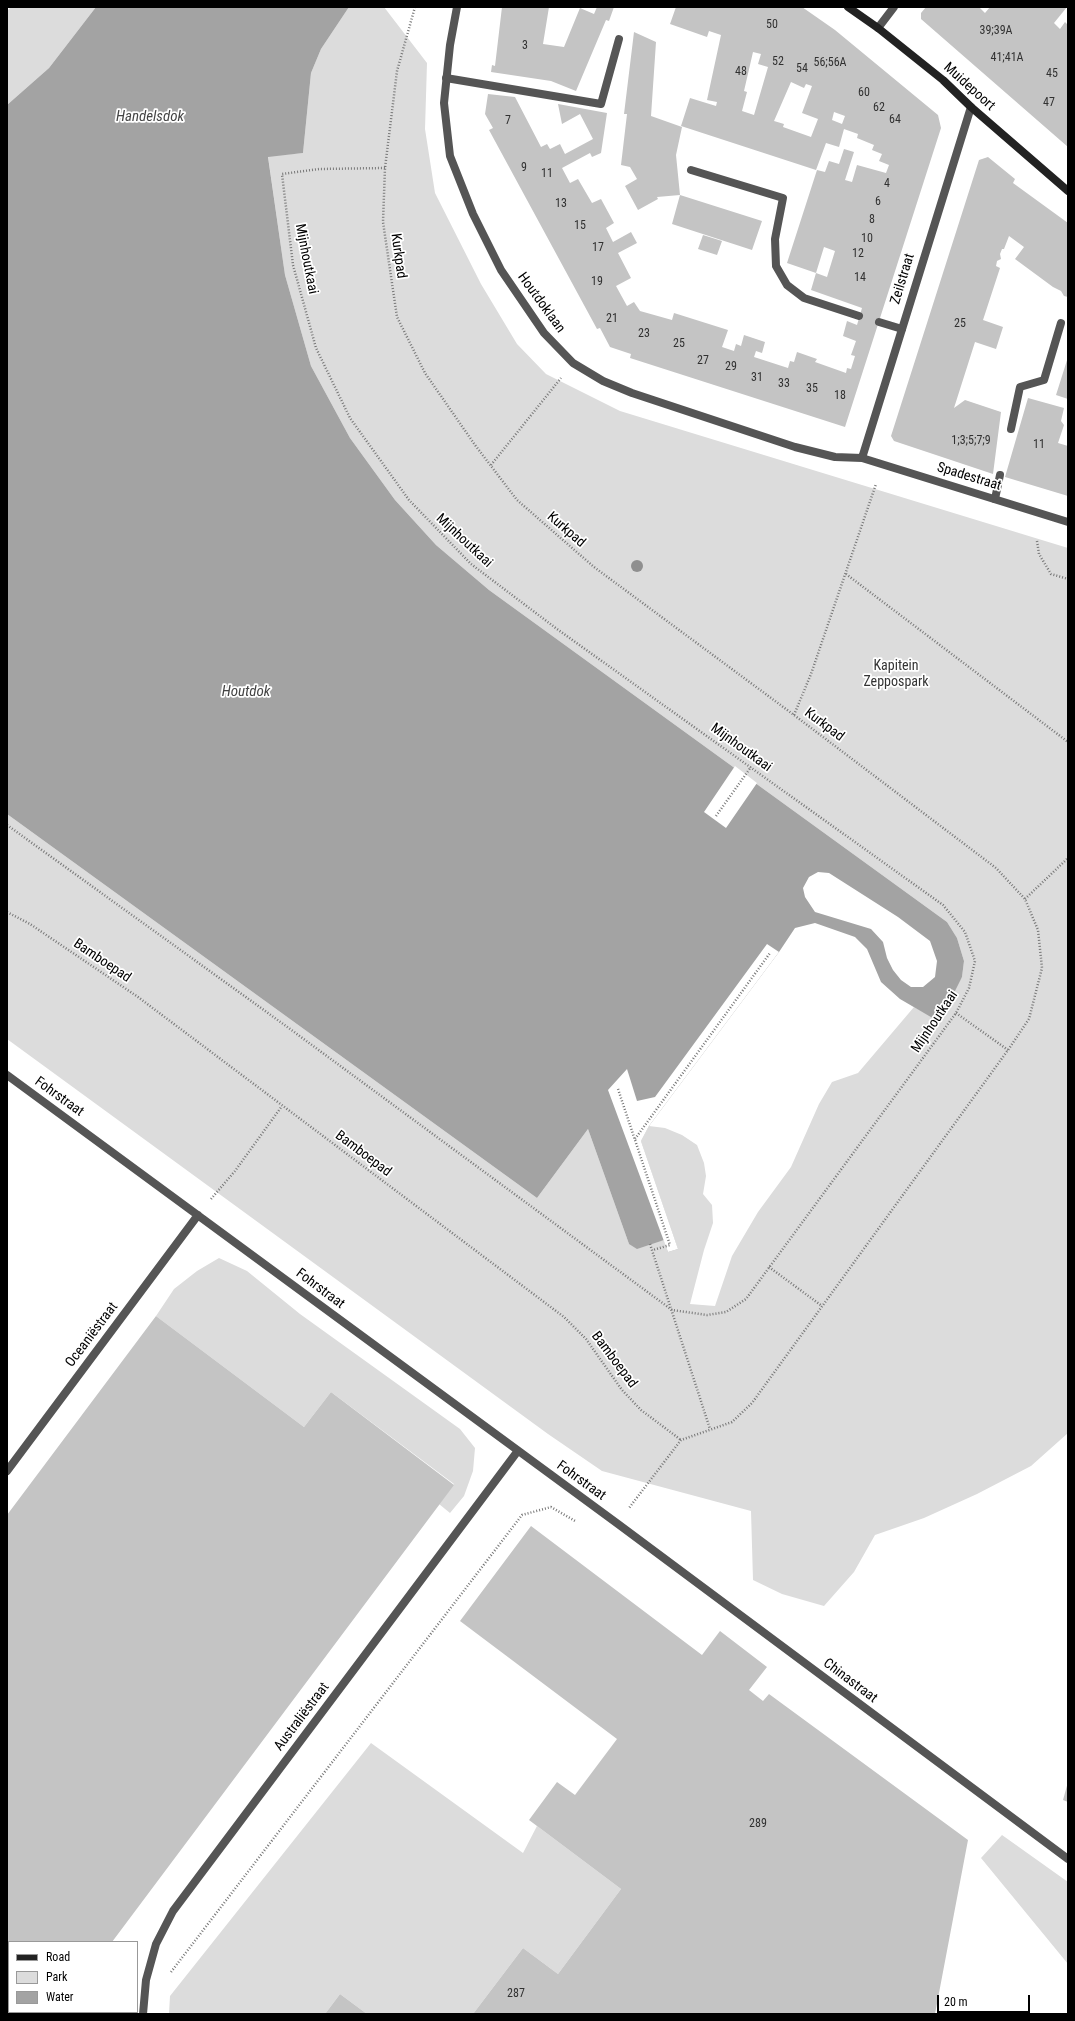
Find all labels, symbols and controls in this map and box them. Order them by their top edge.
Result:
house number: 50 [766,18,778,32]
house number: 39;39A [979,24,1013,38]
house number: 3 [522,39,528,53]
house number: 41;41A [990,51,1024,65]
house number: 52 [772,55,784,69]
house number: 56;56A [813,56,847,70]
street label: Muidepoort [940,59,998,115]
house number: 54 [796,62,808,76]
house number: 48 [735,65,747,79]
house number: 45 [1046,67,1058,81]
house number: 60 [858,86,870,100]
house number: 47 [1043,96,1055,110]
house number: 62 [873,101,885,115]
water label: Handelsdok [116,108,184,126]
house number: 64 [889,113,901,127]
house number: 7 [505,114,511,128]
house number: 9 [521,161,527,175]
house number: 11 [541,167,553,181]
house number: 4 [884,177,890,191]
house number: 6 [875,195,881,209]
house number: 13 [555,197,567,211]
house number: 8 [869,213,875,227]
house number: 15 [574,219,586,233]
street label: Mijnhoutkaai [291,222,321,296]
street label: Kurkpad [387,232,409,280]
house number: 10 [861,232,873,246]
house number: 17 [592,241,604,255]
house number: 12 [852,247,864,261]
street label: Zeilstraat [887,252,919,306]
street label: Houtdoklaan [514,270,568,336]
house number: 14 [854,271,866,285]
house number: 19 [591,275,603,289]
house number: 21 [606,312,618,326]
house number: 25 [954,317,966,331]
house number: 23 [638,327,650,341]
house number: 25 [673,337,685,351]
house number: 27 [697,354,709,368]
house number: 29 [725,360,737,374]
house number: 31 [751,371,763,385]
house number: 33 [778,377,790,391]
house number: 35 [806,382,818,396]
house number: 18 [834,389,846,403]
house number: 1;3;5;7;9 [951,434,991,448]
house number: 11 [1033,438,1045,452]
street label: Spadestraat [935,459,1003,495]
street label: Kurkpad [543,509,589,551]
street label: Mijnhoutkaai [432,511,496,571]
park label: Kapitein Zeppospark [863,658,929,690]
water label: Houtdok [222,683,270,701]
street label: Kurkpad [801,705,847,745]
street label: Mijnhoutkaai [707,720,775,776]
street label: Bamboepad [70,936,134,986]
street label: Mijnhoutkaai [908,988,962,1056]
street label: Fohrstraat [31,1074,87,1120]
street label: Bamboepad [332,1127,394,1181]
street label: Fohrstraat [292,1265,348,1313]
street label: Oceaniëstraat [62,1299,122,1371]
street label: Bamboepad [587,1329,641,1391]
street label: Fohrstraat [553,1458,609,1504]
street label: Chinastraat [820,1655,880,1707]
street label: Australiëstraat [271,1680,333,1754]
house number: 289 [749,1817,767,1831]
legend [8,1941,138,2013]
text: Road [46,1950,70,1964]
text: Park [46,1970,67,1984]
house number: 287 [507,1987,525,2001]
scale bar [939,1987,1032,2013]
text: Water [46,1990,74,2004]
text: 20 m [944,1995,968,2009]

